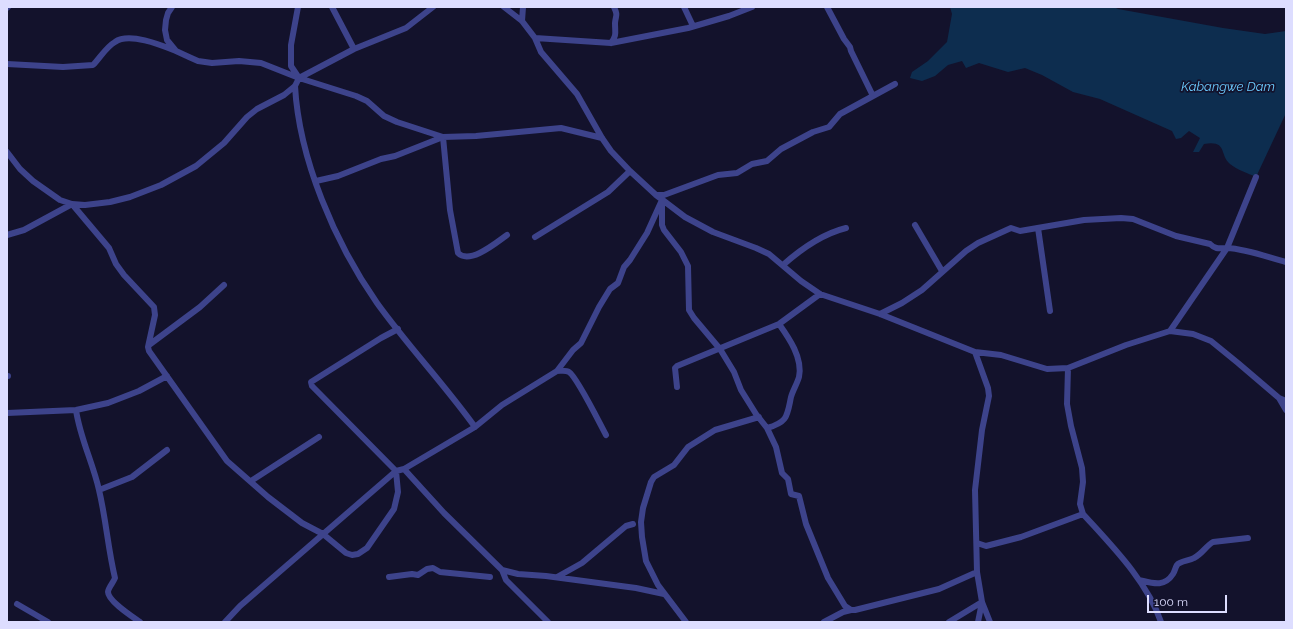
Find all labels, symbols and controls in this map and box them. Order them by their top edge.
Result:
water label: Kabangwe Dam [1181,79,1275,95]
scale bar [1149,587,1229,613]
text: 100 m [1154,595,1188,609]

